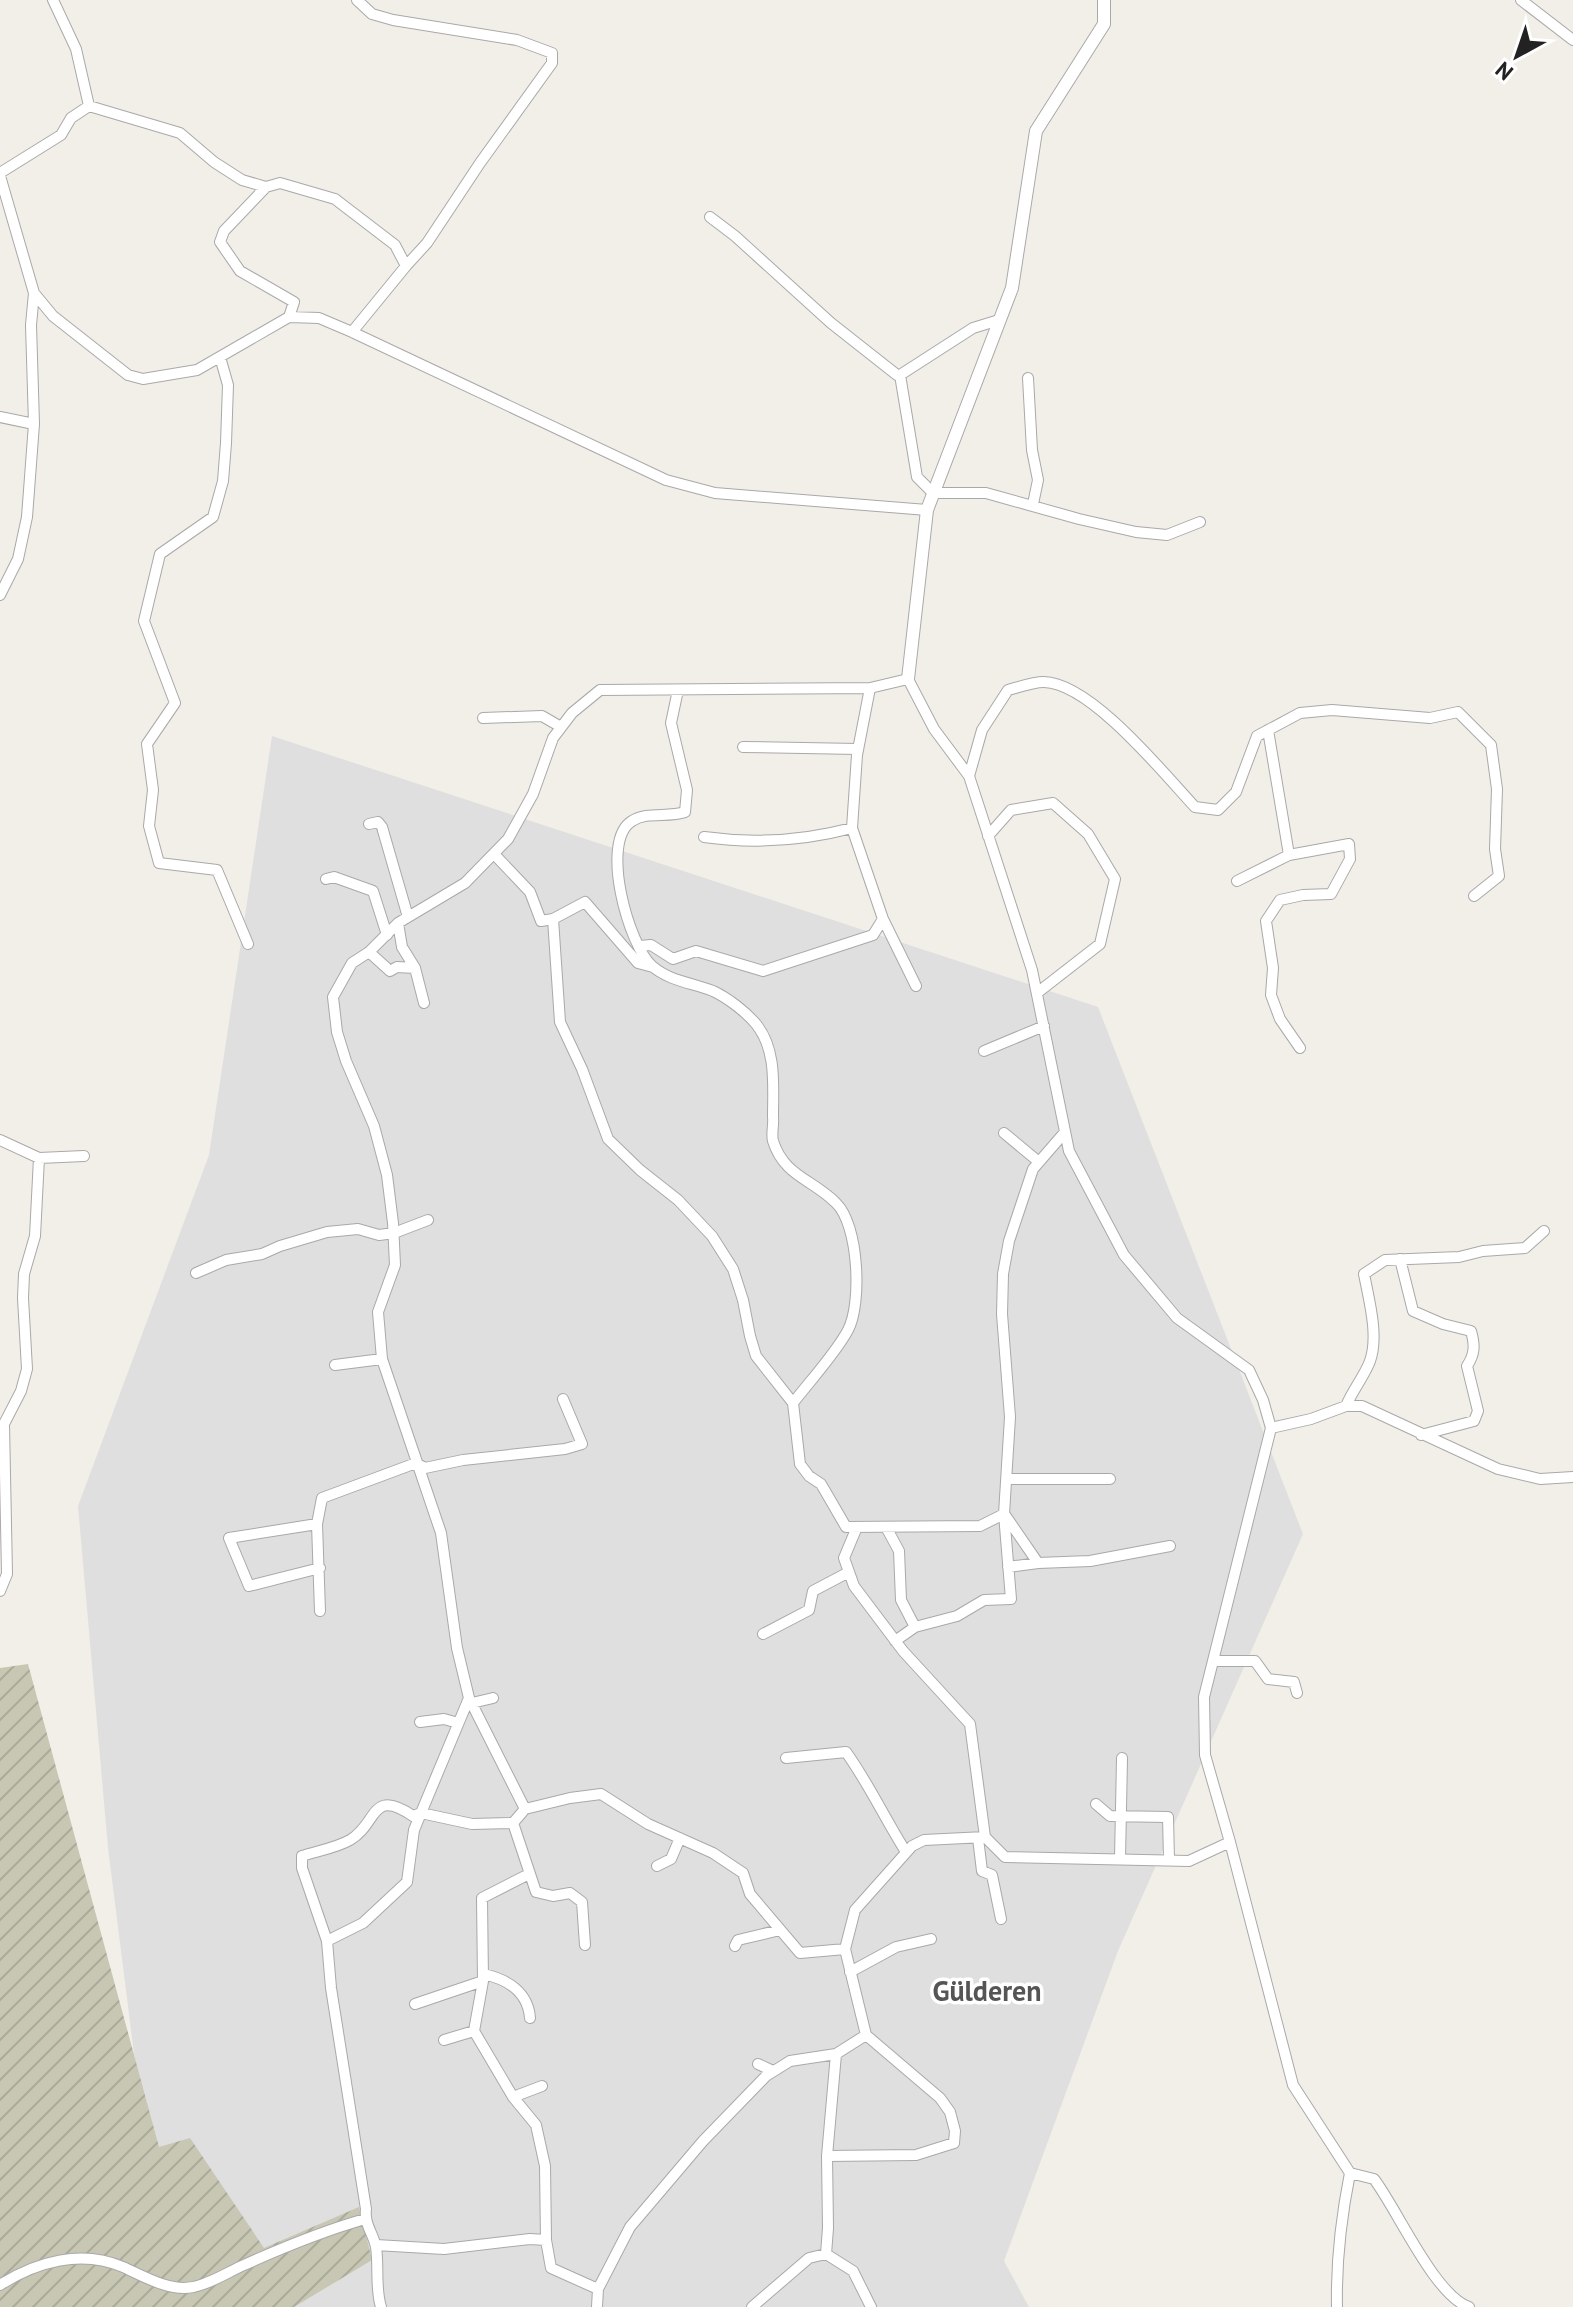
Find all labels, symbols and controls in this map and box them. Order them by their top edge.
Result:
north arrow [1477,16,1557,96]
text: N [1490,56,1519,87]
district label: Gülderen [933,1972,1041,2009]

